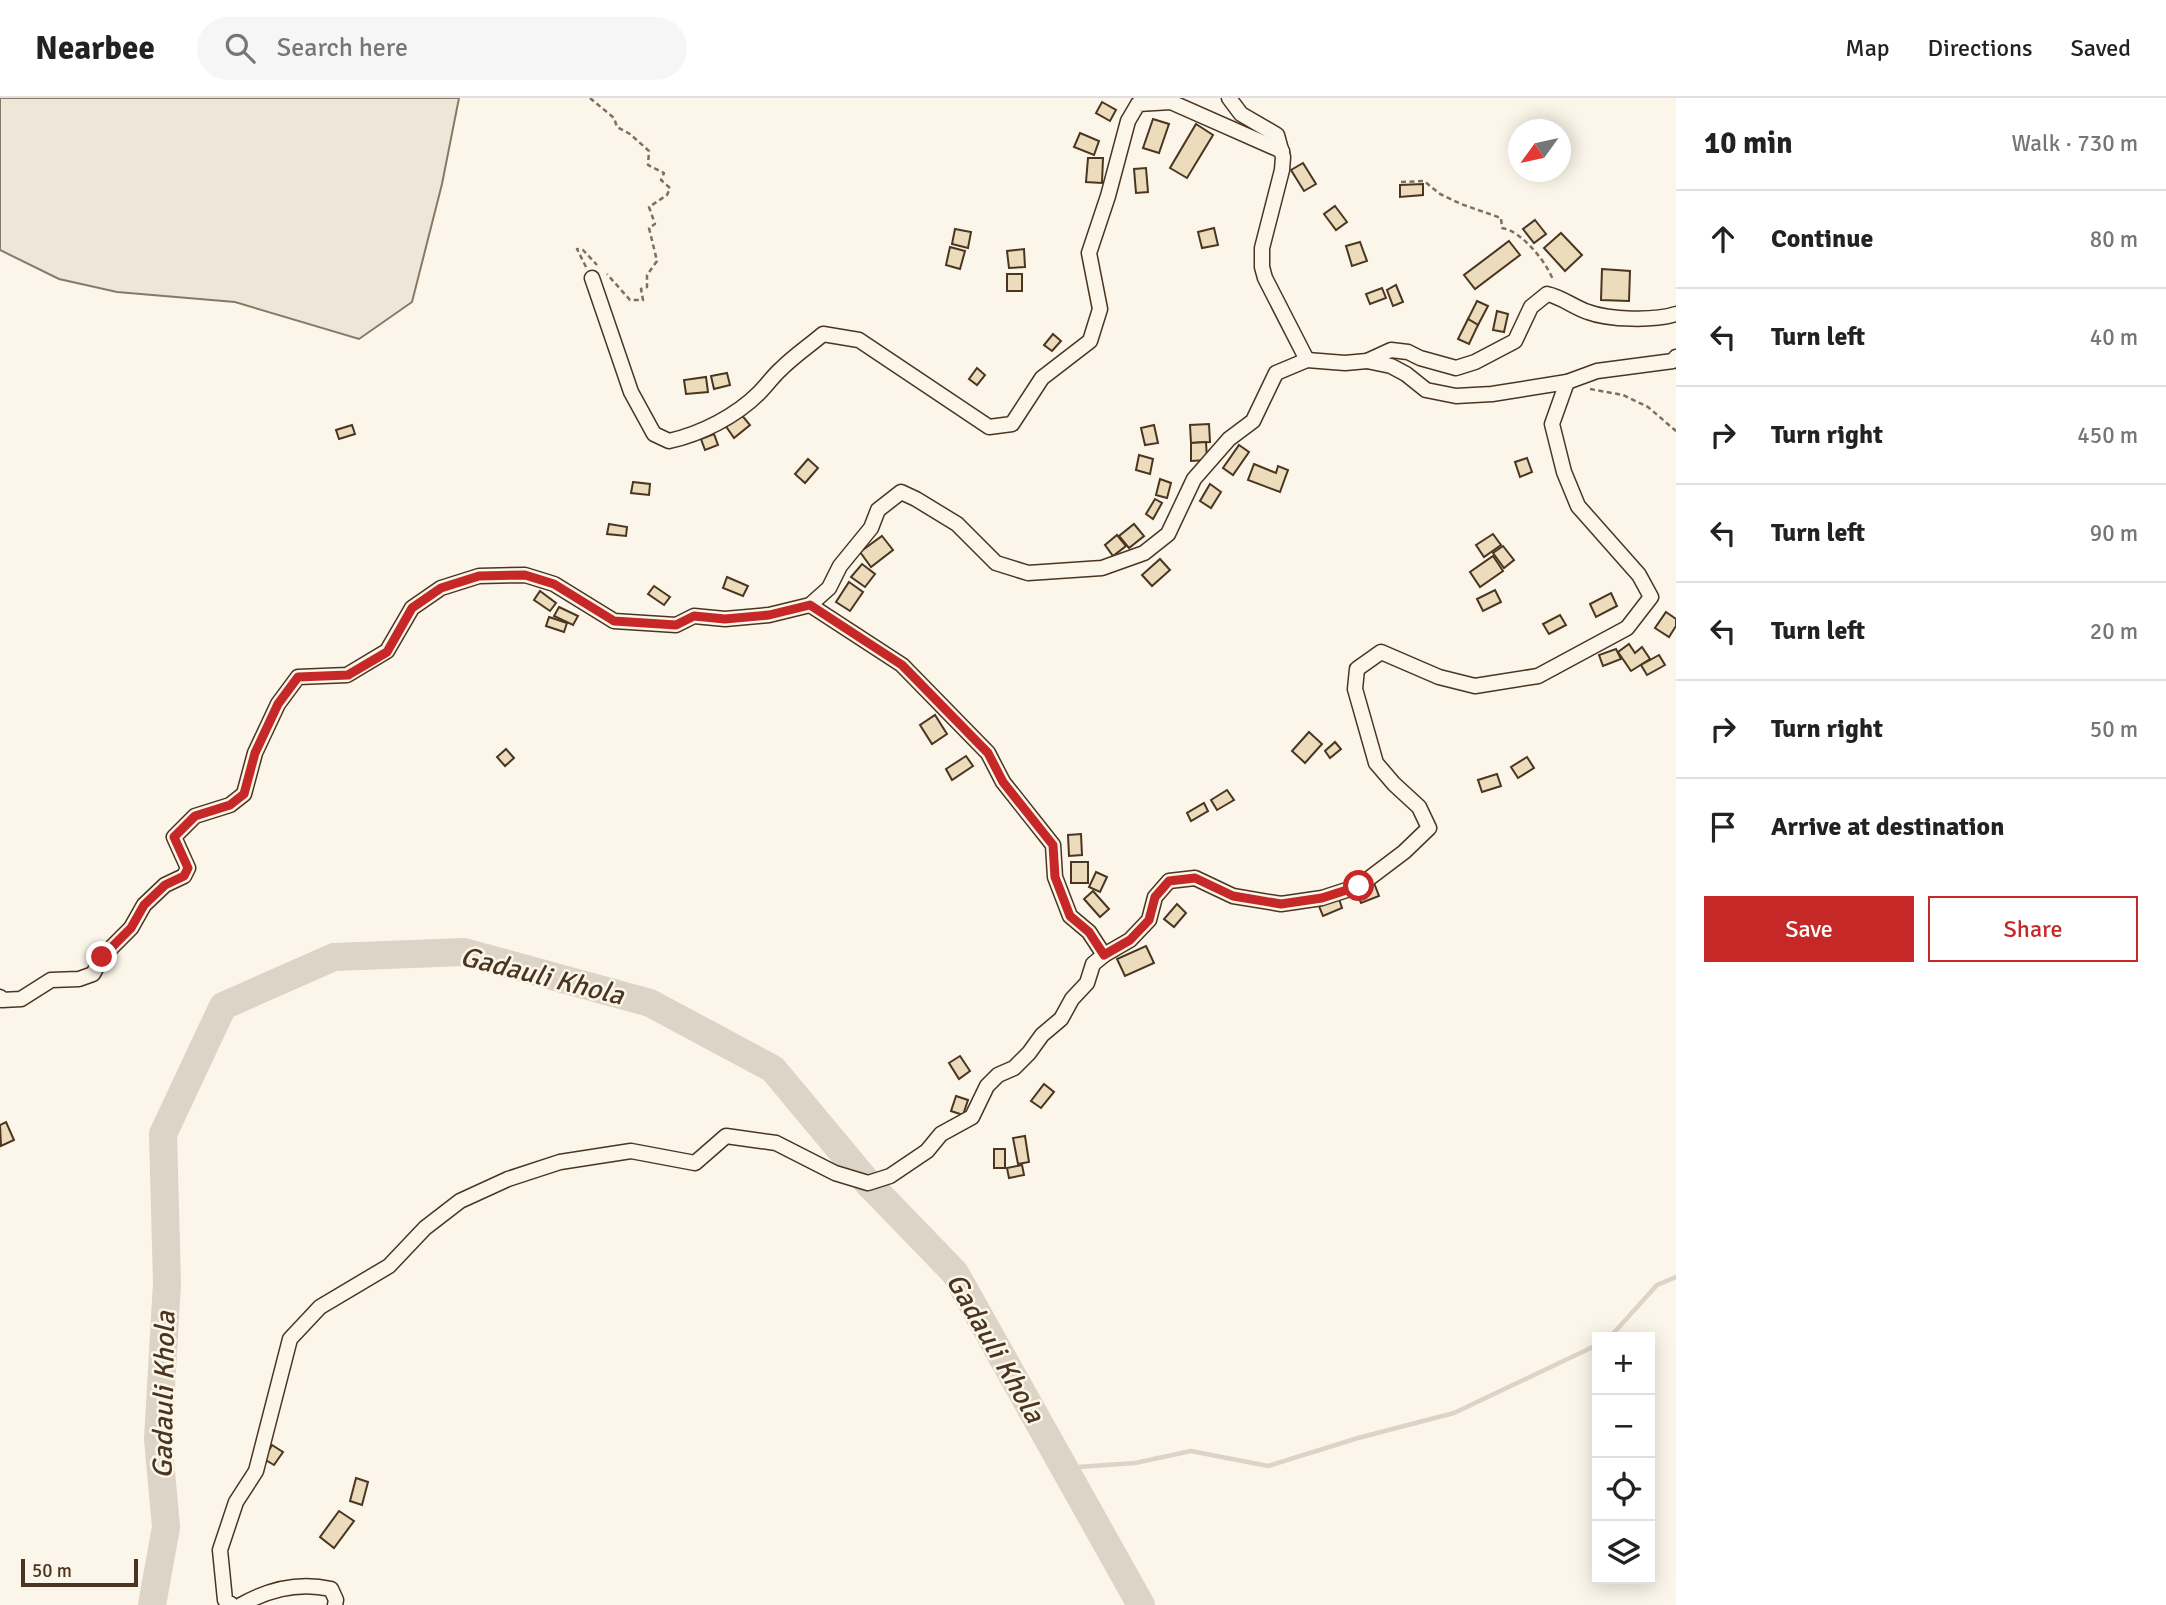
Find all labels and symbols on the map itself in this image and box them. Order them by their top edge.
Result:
north arrow [1508,119,1571,182]
route start [1343,870,1374,901]
water label: Gadauli Khola [457,939,628,1013]
route end [86,941,117,972]
water label: Gadauli Khola [938,1267,1052,1430]
water label: Gadauli Khola [146,1310,182,1479]
scale bar [21,1556,138,1588]

